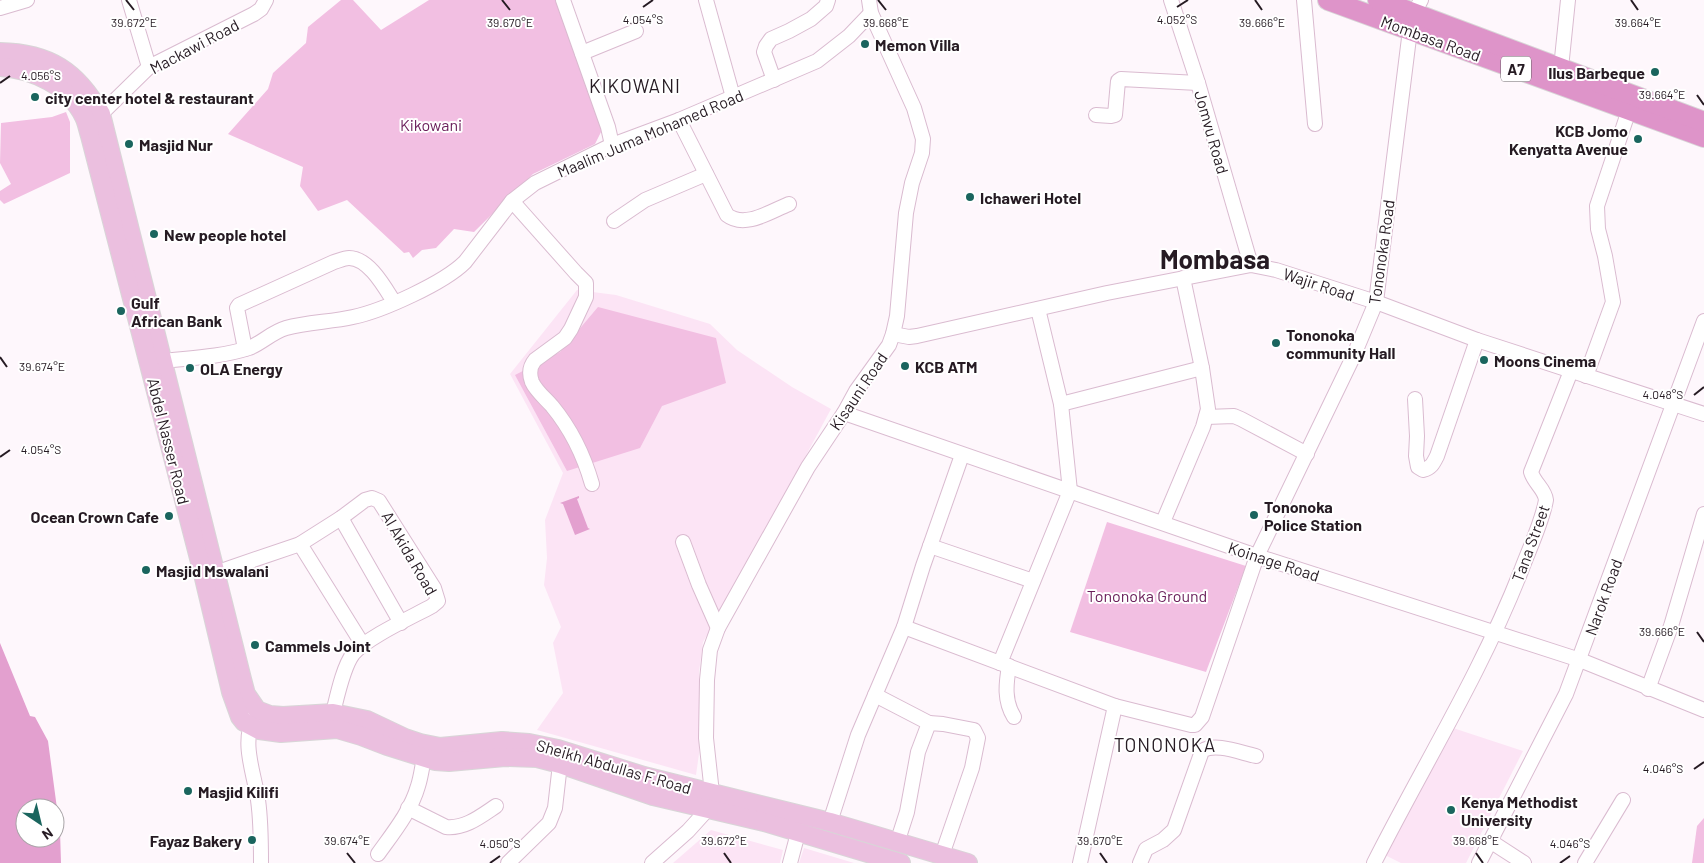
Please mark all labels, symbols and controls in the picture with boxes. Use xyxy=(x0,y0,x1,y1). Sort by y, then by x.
street label: Mombasa Road xyxy=(1379,11,1483,65)
text: 4.054°S xyxy=(623,12,663,26)
text: 4.052°S xyxy=(1157,12,1197,26)
text: 39.672°E xyxy=(111,15,157,29)
street label: Mackawi Road xyxy=(146,15,242,77)
text: 39.670°E xyxy=(487,15,533,29)
text: 39.668°E xyxy=(863,15,909,29)
text: 39.666°E xyxy=(1239,15,1285,29)
text: 39.664°E xyxy=(1615,15,1661,29)
place label: Memon Villa xyxy=(875,35,960,54)
marker: Memon Villa xyxy=(859,38,871,50)
road number: A7 xyxy=(1501,56,1531,82)
place label: Ilus Barbeque xyxy=(1548,63,1645,82)
marker: Ilus Barbeque xyxy=(1649,66,1661,78)
text: 4.056°S xyxy=(21,68,61,82)
district label: KIKOWANI xyxy=(589,74,681,97)
street label: Maalim Juma Mohamed Road xyxy=(554,85,746,181)
text: 39.664°E xyxy=(1639,87,1685,101)
place label: city center hotel & restaurant xyxy=(45,88,254,107)
street label: Jomvu Road xyxy=(1191,88,1233,176)
marker: city center hotel & restaurant xyxy=(29,91,41,103)
park label: Kikowani xyxy=(400,115,462,134)
place label: KCB Jomo Kenyatta Avenue xyxy=(1509,121,1628,158)
marker: KCB Jomo Kenyatta Avenue xyxy=(1632,133,1644,145)
place label: Masjid Nur xyxy=(139,135,213,154)
marker: Masjid Nur xyxy=(123,138,135,150)
place label: Ichaweri Hotel xyxy=(980,188,1081,207)
marker: Ichaweri Hotel xyxy=(964,191,976,203)
street label: Tononoka Road xyxy=(1364,198,1398,306)
place label: New people hotel xyxy=(164,225,286,244)
marker: New people hotel xyxy=(148,228,160,240)
district label: Mombasa xyxy=(1160,243,1270,274)
street label: Wajir Road xyxy=(1281,264,1357,304)
place label: Gulf African Bank xyxy=(131,293,223,330)
marker: Gulf African Bank xyxy=(115,305,127,317)
place label: Tononoka community Hall xyxy=(1286,325,1395,362)
marker: Tononoka community Hall xyxy=(1270,337,1282,349)
street label: Kisauni Road xyxy=(825,349,891,433)
place label: Moons Cinema xyxy=(1494,351,1596,370)
marker: Moons Cinema xyxy=(1478,354,1490,366)
place label: KCB ATM xyxy=(915,357,978,376)
text: 39.674°E xyxy=(19,359,65,373)
place label: OLA Energy xyxy=(200,359,283,378)
marker: KCB ATM xyxy=(899,360,911,372)
marker: OLA Energy xyxy=(184,362,196,374)
street label: Abdel Nasser Road xyxy=(144,376,194,506)
text: 4.048°S xyxy=(1643,387,1683,401)
text: 4.054°S xyxy=(21,442,61,456)
place label: Tononoka Police Station xyxy=(1264,497,1362,534)
street label: Tana Street xyxy=(1507,502,1553,584)
place label: Ocean Crown Cafe xyxy=(31,507,159,526)
street label: Al Akida Road xyxy=(378,508,442,598)
marker: Tononoka Police Station xyxy=(1248,509,1260,521)
marker: Ocean Crown Cafe xyxy=(163,510,175,522)
street label: Koinage Road xyxy=(1226,537,1322,585)
street label: Narok Road xyxy=(1580,556,1626,638)
place label: Masjid Mswalani xyxy=(156,561,269,580)
marker: Masjid Mswalani xyxy=(140,564,152,576)
park label: Tononoka Ground xyxy=(1087,586,1207,605)
text: 39.666°E xyxy=(1639,624,1685,638)
place label: Cammels Joint xyxy=(265,636,371,655)
marker: Cammels Joint xyxy=(249,639,261,651)
district label: TONONOKA xyxy=(1114,733,1216,756)
street label: Sheikh Abdullas F.Road xyxy=(534,735,694,797)
text: 4.046°S xyxy=(1643,761,1683,775)
place label: Masjid Kilifi xyxy=(198,782,279,801)
marker: Masjid Kilifi xyxy=(182,785,194,797)
place label: Kenya Methodist University xyxy=(1461,792,1578,829)
north arrow xyxy=(15,798,65,848)
marker: Kenya Methodist University xyxy=(1445,804,1457,816)
text: N xyxy=(39,824,56,844)
place label: Fayaz Bakery xyxy=(150,831,242,850)
text: 39.674°E xyxy=(324,833,370,847)
text: 39.672°E xyxy=(701,833,747,847)
text: 39.670°E xyxy=(1077,833,1123,847)
text: 39.668°E xyxy=(1453,833,1499,847)
marker: Fayaz Bakery xyxy=(246,834,258,846)
text: 4.050°S xyxy=(480,836,520,850)
text: 4.046°S xyxy=(1550,836,1590,850)

